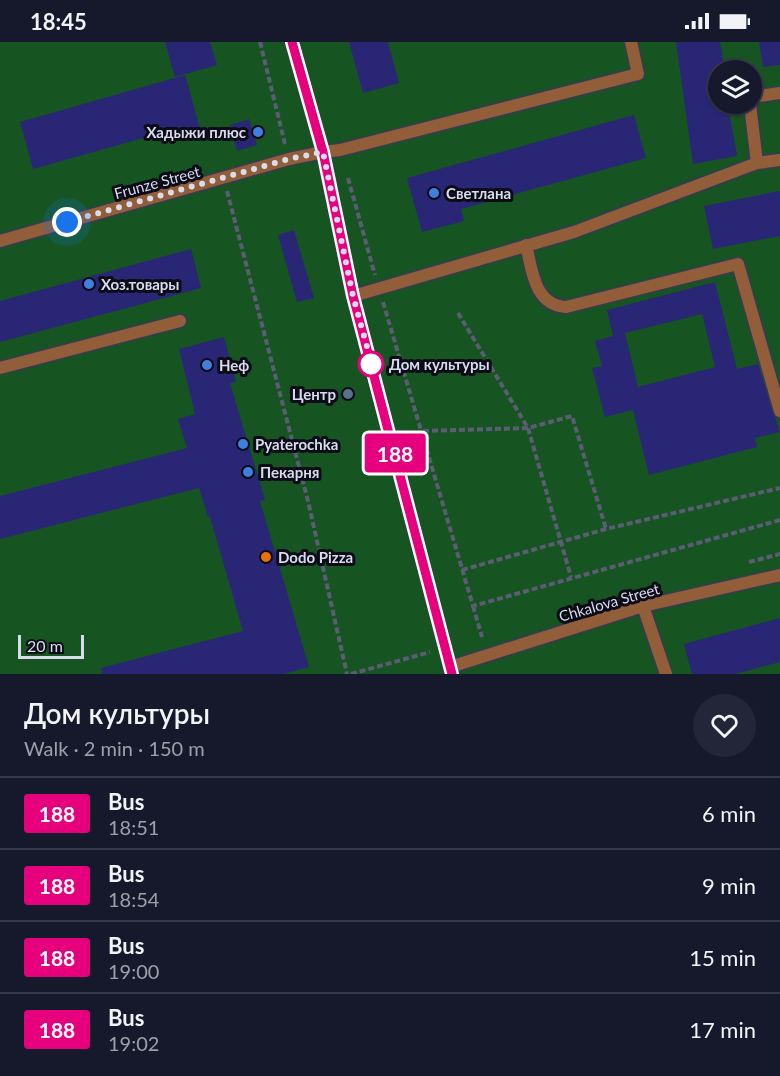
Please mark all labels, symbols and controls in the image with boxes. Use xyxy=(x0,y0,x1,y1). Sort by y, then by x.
text: 18:45 xyxy=(30,8,87,35)
map controls xyxy=(708,60,762,114)
button: layers xyxy=(708,60,762,114)
place label: Хадыжи плюс xyxy=(146,123,246,141)
marker: Хадыжи плюс xyxy=(251,125,265,139)
street label: Frunze Street xyxy=(112,162,202,202)
place label: Светлана xyxy=(446,184,511,202)
marker: Светлана xyxy=(427,186,441,200)
your location xyxy=(52,207,82,237)
place label: Хоз.товары xyxy=(101,275,179,293)
marker: Хоз.товары xyxy=(82,277,96,291)
marker: Дом культуры xyxy=(358,351,384,377)
place label: Дом культуры xyxy=(389,355,490,373)
place label: Неф xyxy=(219,356,249,374)
marker: Неф xyxy=(200,358,214,372)
place label: Центр xyxy=(292,385,336,403)
marker: Центр xyxy=(341,387,355,401)
line badge: 188 xyxy=(360,434,430,472)
place label: Pyaterochka xyxy=(255,435,338,453)
marker: Pyaterochka xyxy=(236,437,250,451)
text: 188 xyxy=(377,441,413,466)
place label: Пекарня xyxy=(260,463,319,481)
marker: Пекарня xyxy=(241,465,255,479)
place label: Dodo Pizza xyxy=(278,548,353,566)
marker: Dodo Pizza xyxy=(259,550,273,564)
street label: Chkalova Street xyxy=(557,579,662,625)
scale bar xyxy=(18,632,84,660)
text: 20 m xyxy=(27,636,63,655)
button: heart xyxy=(693,694,756,757)
text: Дом культуры xyxy=(24,696,210,730)
text: Walk · 2 min · 150 m xyxy=(24,736,205,760)
text: Bus xyxy=(108,788,144,815)
text: 6 min xyxy=(702,800,756,827)
text: 188 xyxy=(39,801,75,826)
text: 18:51 xyxy=(108,815,159,839)
text: Bus xyxy=(108,860,144,887)
text: 9 min xyxy=(702,872,756,899)
text: 188 xyxy=(39,873,75,898)
text: 18:54 xyxy=(108,887,159,911)
text: Bus xyxy=(108,932,144,959)
text: 15 min xyxy=(689,944,756,971)
text: 188 xyxy=(39,945,75,970)
text: 19:00 xyxy=(108,959,159,983)
text: Bus xyxy=(108,1004,144,1031)
text: 17 min xyxy=(689,1016,756,1043)
text: 188 xyxy=(39,1017,75,1042)
text: 19:02 xyxy=(108,1031,159,1055)

